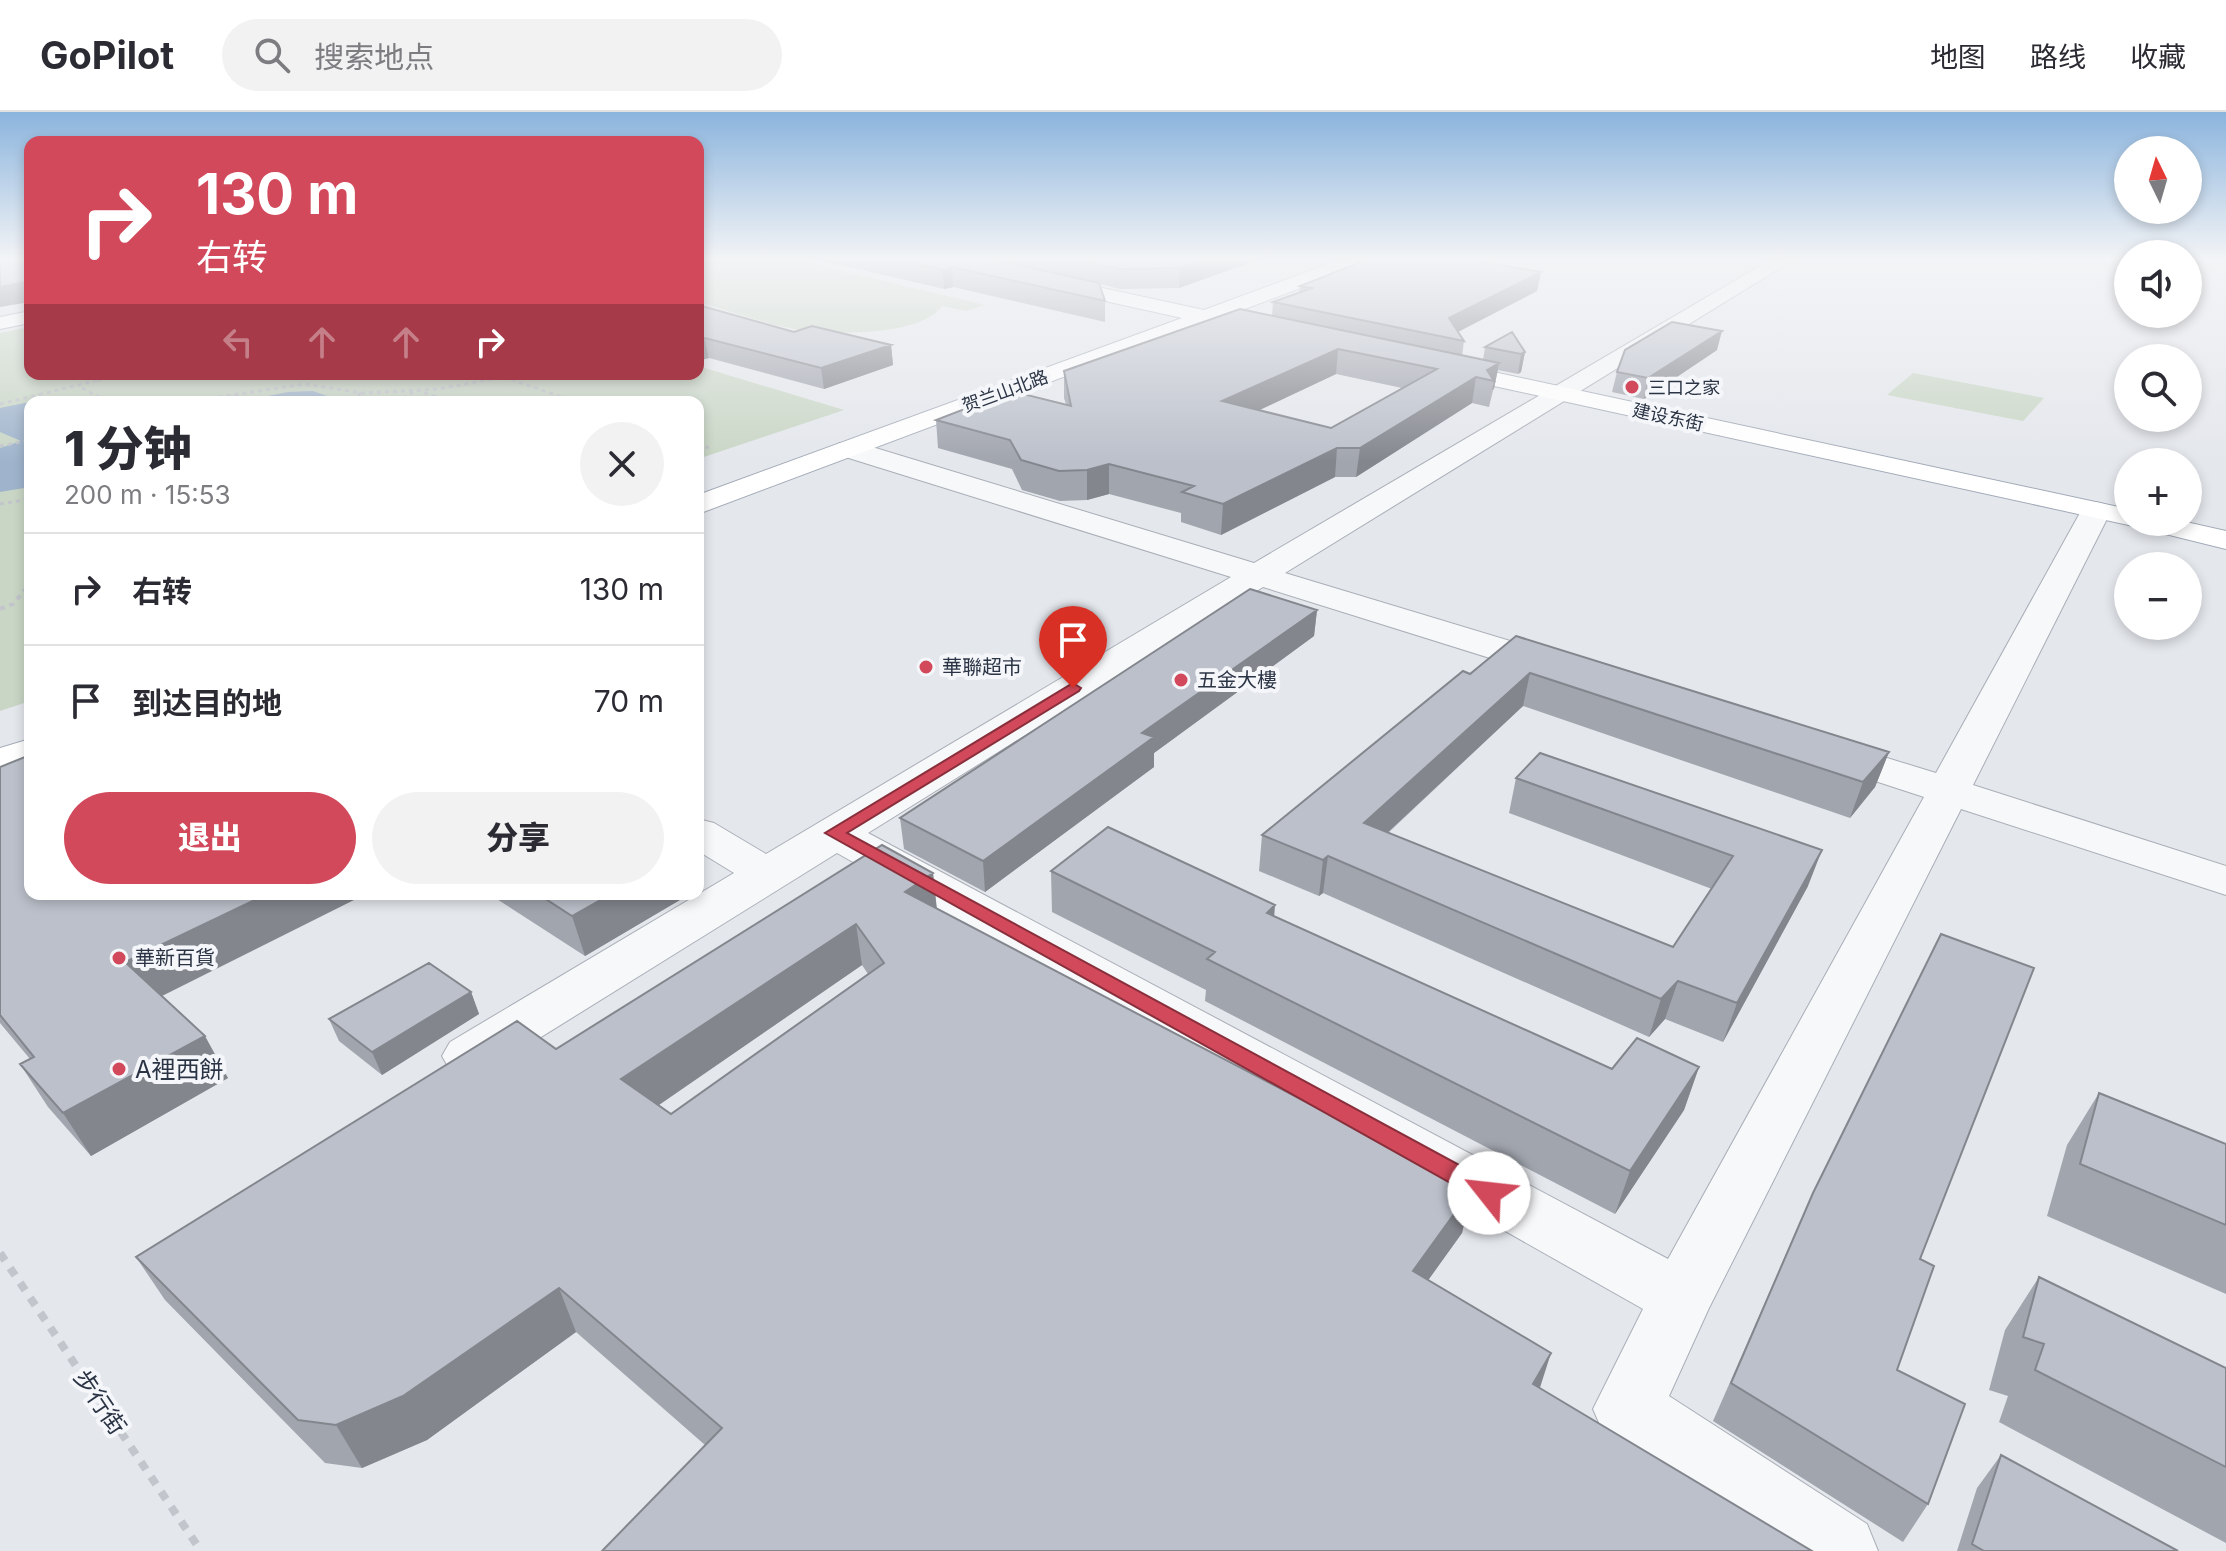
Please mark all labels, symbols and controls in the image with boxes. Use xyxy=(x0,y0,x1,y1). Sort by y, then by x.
search box xyxy=(222,19,782,91)
text: GoPilot xyxy=(40,32,174,78)
icon: search xyxy=(250,33,294,77)
text: 搜索地点 xyxy=(314,39,434,75)
text: 地图 xyxy=(1930,40,1986,74)
text: 路线 xyxy=(2030,40,2086,74)
text: 收藏 xyxy=(2130,40,2186,74)
north arrow xyxy=(2114,136,2202,224)
map controls xyxy=(2114,136,2202,640)
text: 130 m xyxy=(196,160,358,228)
icon: right xyxy=(64,168,168,272)
text: 右转 xyxy=(196,235,268,279)
button: sound xyxy=(2114,240,2202,328)
icon: left xyxy=(216,320,260,364)
icon: ahead xyxy=(300,320,344,364)
icon: ahead xyxy=(384,320,428,364)
icon: right xyxy=(468,320,512,364)
button: search xyxy=(2114,344,2202,432)
street label: 贺兰山北路 xyxy=(959,366,1051,416)
place label: 三口之家 xyxy=(1648,377,1720,398)
marker: 三口之家 xyxy=(1623,378,1641,396)
street label: 建设东街 xyxy=(1631,399,1705,435)
text: 1 分钟 xyxy=(64,419,192,478)
button: close xyxy=(580,422,664,506)
button: + xyxy=(2114,448,2202,536)
text: 200 m · 15:53 xyxy=(64,479,231,510)
button: − xyxy=(2114,552,2202,640)
icon: right xyxy=(64,567,108,611)
text: 130 m xyxy=(580,571,664,607)
text: 右转 xyxy=(132,573,192,609)
pin xyxy=(1039,606,1107,688)
icon: arrive xyxy=(1051,618,1095,662)
place label: 華聯超市 xyxy=(942,655,1022,679)
marker: 華聯超市 xyxy=(917,658,935,676)
place label: 五金大樓 xyxy=(1197,668,1277,692)
marker: 五金大樓 xyxy=(1172,671,1190,689)
icon: arrive xyxy=(64,679,108,723)
text: 70 m xyxy=(594,683,664,719)
text: 到达目的地 xyxy=(132,685,282,721)
button: 退出 xyxy=(64,792,356,884)
button: 分享 xyxy=(372,792,664,884)
place label: 華新百貨 xyxy=(135,946,215,970)
marker: 華新百貨 xyxy=(110,949,128,967)
place label: A裡西餅 xyxy=(135,1055,224,1084)
marker: A裡西餅 xyxy=(110,1060,128,1078)
position arrow xyxy=(1447,1151,1531,1235)
street label: 步行街 xyxy=(68,1364,132,1440)

